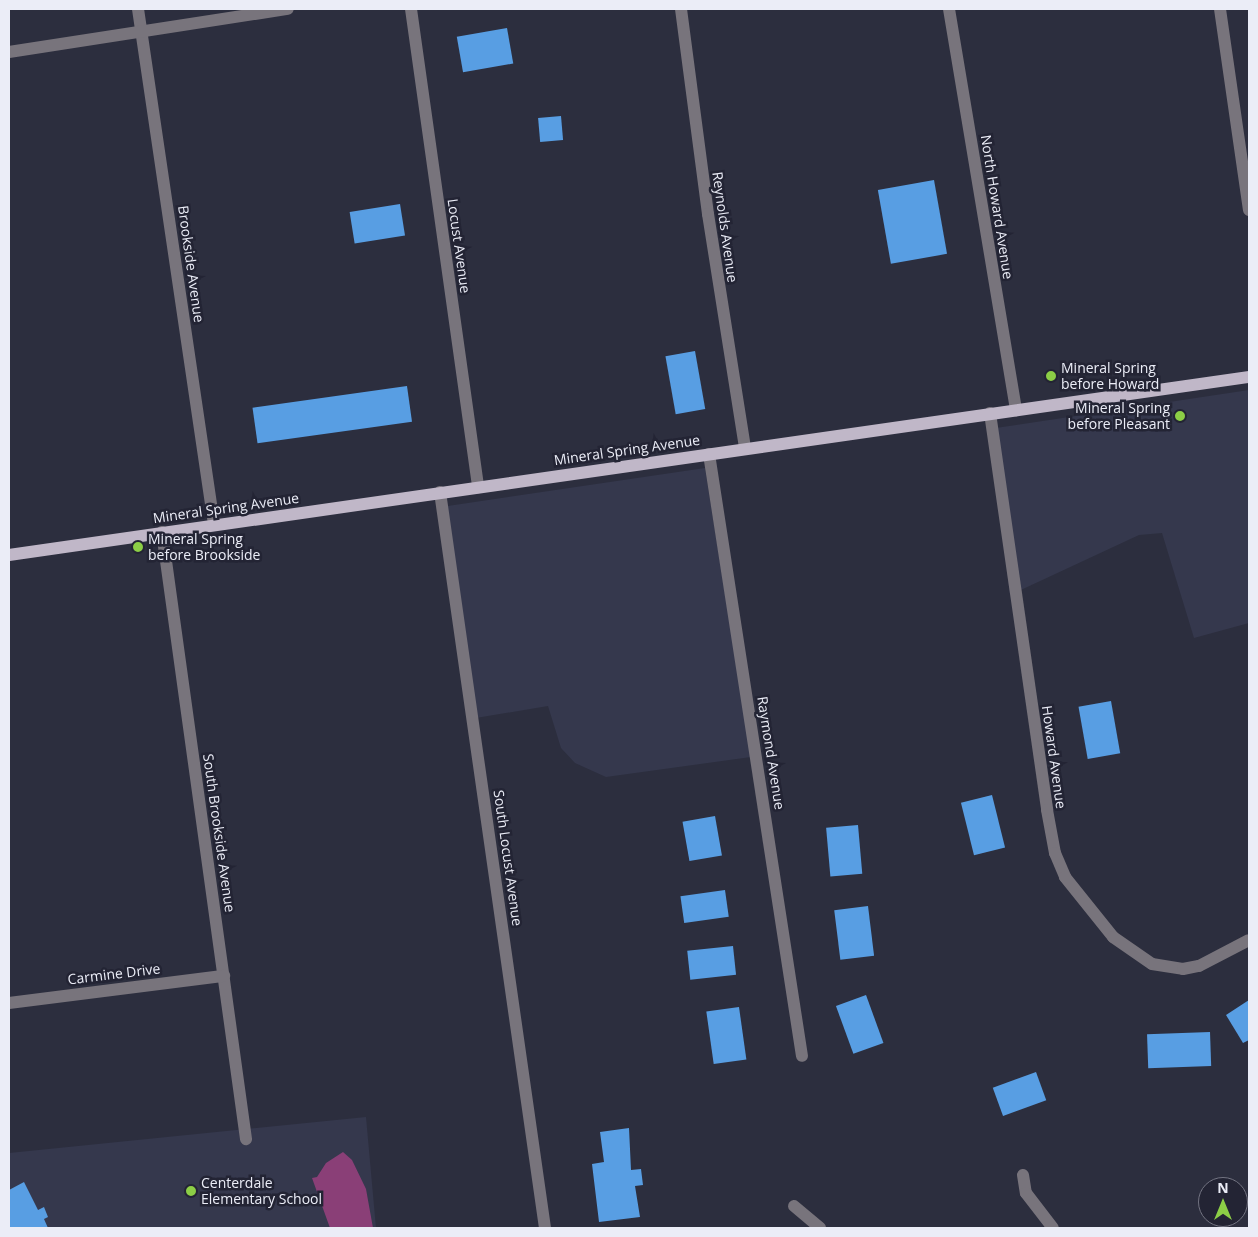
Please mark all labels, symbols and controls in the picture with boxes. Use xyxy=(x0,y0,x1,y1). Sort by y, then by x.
street label: North Howard Avenue xyxy=(977,134,1017,280)
street label: Reynolds Avenue xyxy=(709,171,741,283)
street label: Locust Avenue xyxy=(444,198,474,294)
street label: Brookside Avenue xyxy=(174,204,208,324)
place label: Mineral Spring before Howard xyxy=(1061,360,1159,392)
marker: Mineral Spring before Howard xyxy=(1045,370,1057,382)
place label: Mineral Spring before Pleasant xyxy=(1068,400,1170,432)
marker: Mineral Spring before Pleasant xyxy=(1174,410,1186,422)
street label: Mineral Spring Avenue xyxy=(553,431,701,469)
street label: Mineral Spring Avenue xyxy=(152,489,300,527)
place label: Mineral Spring before Brookside xyxy=(148,531,260,564)
marker: Mineral Spring before Brookside xyxy=(132,541,144,553)
street label: Raymond Avenue xyxy=(754,695,788,811)
street label: Howard Avenue xyxy=(1038,704,1070,810)
street label: South Brookside Avenue xyxy=(200,753,238,913)
street label: South Locust Avenue xyxy=(490,789,526,927)
street label: Carmine Drive xyxy=(67,960,161,988)
place label: Centerdale Elementary School xyxy=(201,1175,322,1208)
north arrow xyxy=(1198,1177,1248,1227)
text: N xyxy=(1217,1178,1229,1197)
marker: Centerdale Elementary School xyxy=(185,1185,197,1197)

